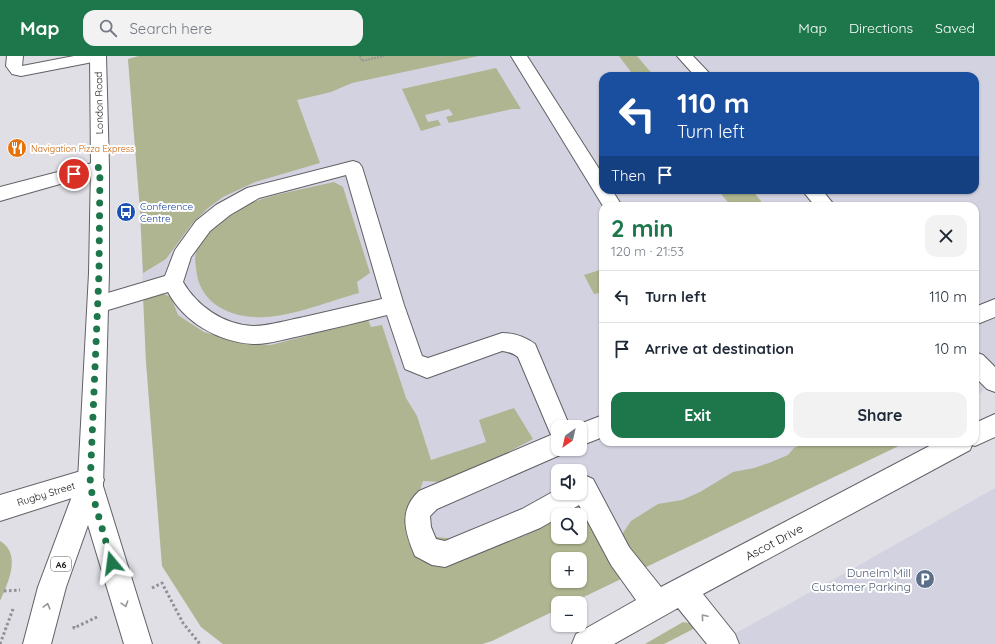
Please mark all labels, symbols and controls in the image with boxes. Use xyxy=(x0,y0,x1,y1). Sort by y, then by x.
search box xyxy=(83,10,363,46)
text: Map xyxy=(20,16,59,40)
icon: search xyxy=(97,17,119,39)
text: Search here xyxy=(129,19,212,38)
text: Map xyxy=(798,19,827,37)
text: Directions xyxy=(849,19,913,37)
text: Saved xyxy=(935,19,975,37)
street label: London Road xyxy=(92,72,106,134)
text: 110 m xyxy=(677,85,750,120)
icon: left xyxy=(611,88,663,140)
text: Turn left xyxy=(677,120,745,143)
restaurant icon: Navigation Pizza Express xyxy=(6,137,28,159)
place label: Navigation Pizza Express xyxy=(31,143,134,154)
pin xyxy=(57,157,91,191)
icon: arrive xyxy=(63,163,85,185)
icon: arrive xyxy=(654,164,676,186)
text: Then xyxy=(611,166,646,185)
place label: Conference Centre xyxy=(140,200,193,225)
bus stop icon: Conference Centre xyxy=(115,201,137,223)
text: 2 min xyxy=(611,213,673,243)
button: close xyxy=(925,215,967,257)
text: 120 m · 21:53 xyxy=(611,243,684,259)
icon: left xyxy=(611,286,633,308)
text: Turn left xyxy=(645,287,707,306)
text: 110 m xyxy=(929,287,967,306)
icon: arrive xyxy=(611,338,633,360)
text: Arrive at destination xyxy=(645,339,794,358)
text: 10 m xyxy=(935,339,967,358)
button: Exit xyxy=(611,392,785,438)
button: Share xyxy=(793,392,967,438)
north arrow xyxy=(551,420,587,456)
map controls xyxy=(551,420,587,632)
button: sound xyxy=(551,464,587,500)
street label: Rugby Street xyxy=(15,479,77,509)
button: search xyxy=(551,508,587,544)
street label: Ascot Drive xyxy=(743,520,806,563)
position arrow xyxy=(91,542,133,584)
button: + xyxy=(551,552,587,588)
road number: A6 xyxy=(51,557,71,571)
place label: Dunelm Mill Customer Parking xyxy=(811,565,911,594)
parking icon: Dunelm Mill Customer Parking xyxy=(914,568,936,590)
button: − xyxy=(551,596,587,632)
one-way arrow xyxy=(120,601,129,608)
one-way arrow xyxy=(42,603,51,610)
one-way arrow xyxy=(701,614,708,622)

